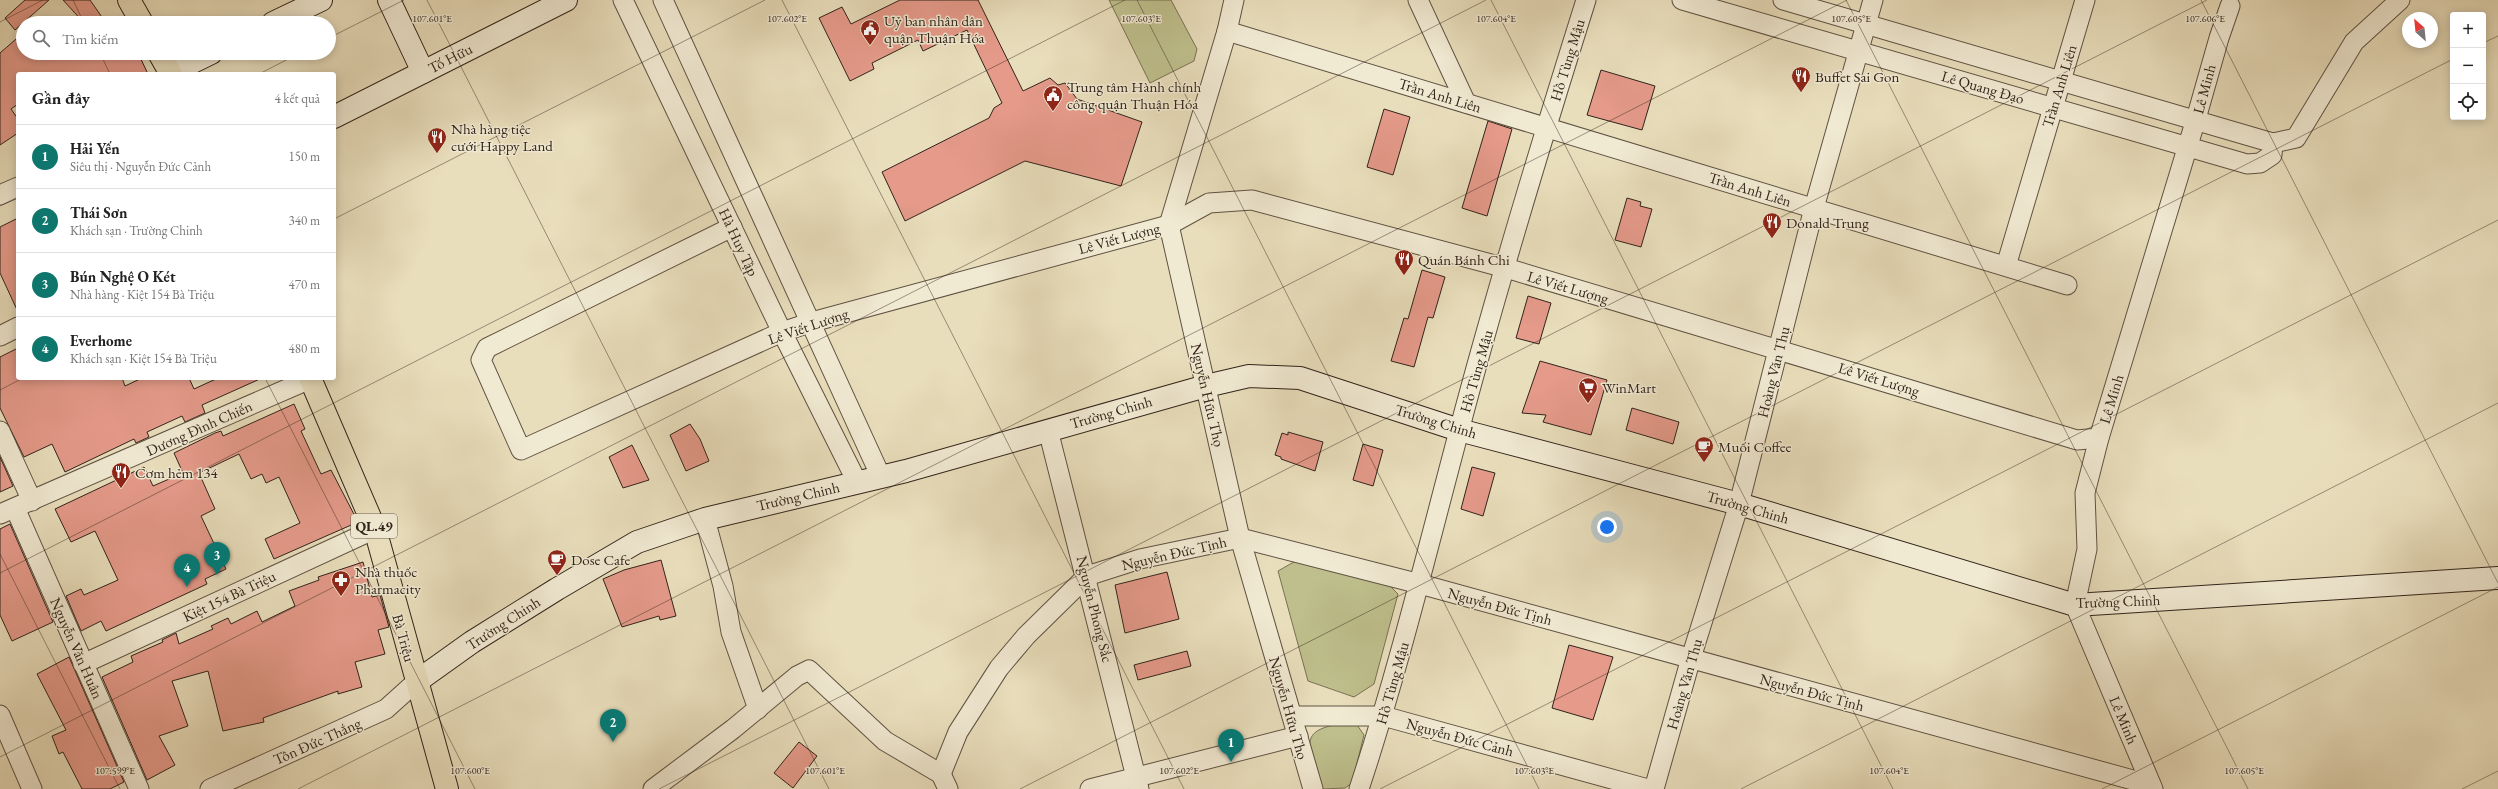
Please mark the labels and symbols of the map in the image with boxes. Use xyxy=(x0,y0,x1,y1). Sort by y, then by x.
place label: Uỷ ban nhân dân quận Thuận Hóa xyxy=(884,11,985,47)
text: 107.601°E xyxy=(412,12,452,25)
text: 107.602°E xyxy=(767,12,807,25)
text: 107.603°E xyxy=(1121,12,1161,25)
text: 107.604°E xyxy=(1476,12,1516,25)
text: 107.605°E xyxy=(1831,12,1871,25)
text: 107.606°E xyxy=(2185,12,2225,25)
north arrow xyxy=(2402,12,2438,48)
street label: Hồ Tùng Mậu xyxy=(1545,16,1589,103)
public building icon: Uỷ ban nhân dân quận Thuận Hóa xyxy=(859,18,881,46)
street label: Tố Hữu xyxy=(425,39,475,77)
street label: Trần Anh Liên xyxy=(2037,42,2081,130)
street label: Lê Minh xyxy=(2188,62,2220,116)
restaurant icon: Buffet Sai Gon xyxy=(1790,65,1812,93)
street label: Lê Quang Đạo xyxy=(1939,66,2027,108)
place label: Buffet Sai Gon xyxy=(1815,67,1900,86)
street label: Trần Anh Liên xyxy=(1396,73,1484,117)
place label: Trung tâm Hành chính công quận Thuận Hóa xyxy=(1067,77,1201,113)
public building icon: Trung tâm Hành chính công quận Thuận Hóa xyxy=(1042,84,1064,112)
place label: Nhà hàng tiệc cưới Happy Land xyxy=(451,119,553,155)
restaurant icon: Nhà hàng tiệc cưới Happy Land xyxy=(426,126,448,154)
street label: Trần Anh Liên xyxy=(1706,167,1794,211)
street label: Hà Huy Tập xyxy=(715,205,763,279)
restaurant icon: Donald Trung xyxy=(1761,211,1783,239)
place label: Donald Trung xyxy=(1786,213,1869,232)
street label: Lê Viết Lượng xyxy=(1076,218,1162,258)
restaurant icon: Quán Bánh Chi xyxy=(1393,248,1415,276)
place label: Quán Bánh Chi xyxy=(1418,250,1510,269)
street label: Lê Viết Lượng xyxy=(1525,266,1611,308)
street label: Lê Viết Lượng xyxy=(765,303,851,349)
street label: Hoàng Văn Thụ xyxy=(1752,324,1794,420)
street label: Hồ Tùng Mậu xyxy=(1455,327,1497,415)
street label: Nguyễn Hữu Thọ xyxy=(1187,341,1229,449)
street label: Lê Viết Lượng xyxy=(1836,358,1922,400)
street label: Lê Minh xyxy=(2095,372,2128,426)
supermarket icon: WinMart xyxy=(1577,376,1599,404)
place label: WinMart xyxy=(1602,378,1656,397)
street label: Trường Chinh xyxy=(1068,391,1155,433)
street label: Dương Đình Chiến xyxy=(143,396,255,460)
street label: Trường Chinh xyxy=(1393,400,1480,443)
cafe icon: Muối Coffee xyxy=(1693,435,1715,463)
place label: Muối Coffee xyxy=(1718,437,1792,456)
restaurant icon: Cơm hẻm 134 xyxy=(110,461,132,489)
place label: Cơm hẻm 134 xyxy=(135,463,219,482)
street label: Trường Chinh xyxy=(755,477,842,515)
street label: Trường Chinh xyxy=(1705,486,1792,528)
road number: QL.49 xyxy=(351,514,397,538)
your location xyxy=(1597,517,1617,537)
street label: Nguyễn Đức Tịnh xyxy=(1119,532,1229,574)
pin: 3 xyxy=(204,542,230,575)
cafe icon: Dose Cafe xyxy=(546,548,568,576)
place label: Dose Cafe xyxy=(571,550,630,569)
pin: 4 xyxy=(174,554,200,587)
street label: Nguyễn Phong Sắc xyxy=(1073,554,1117,664)
place label: Nhà thuốc Pharmacity xyxy=(355,562,421,598)
street label: Kiệt 154 Bà Triệu xyxy=(180,567,278,625)
pharmacy icon: Nhà thuốc Pharmacity xyxy=(330,569,352,597)
street label: Nguyễn Đức Tịnh xyxy=(1446,583,1555,629)
street label: Trường Chinh xyxy=(2075,590,2161,612)
street label: Trường Chinh xyxy=(462,592,544,654)
street label: Nguyễn Văn Huân xyxy=(46,594,108,702)
street label: Bà Triệu xyxy=(389,612,420,664)
street label: Hoàng Văn Thụ xyxy=(1662,636,1706,732)
street label: Hồ Tùng Mậu xyxy=(1371,639,1413,727)
street label: Nguyễn Hữu Thọ xyxy=(1265,654,1313,762)
street label: Nguyễn Đức Tịnh xyxy=(1758,669,1867,715)
street label: Lê Minh xyxy=(2105,693,2143,747)
pin: 2 xyxy=(600,709,626,742)
street label: Tôn Đức Thắng xyxy=(270,713,364,769)
street label: Nguyễn Đức Cảnh xyxy=(1404,714,1516,761)
pin: 1 xyxy=(1218,729,1244,762)
text: 107.599°E xyxy=(95,764,135,777)
text: 107.600°E xyxy=(450,764,490,777)
text: 107.601°E xyxy=(805,764,845,777)
text: 107.602°E xyxy=(1159,764,1199,777)
text: 107.603°E xyxy=(1514,764,1554,777)
text: 107.604°E xyxy=(1869,764,1909,777)
text: 107.605°E xyxy=(2224,764,2264,777)

